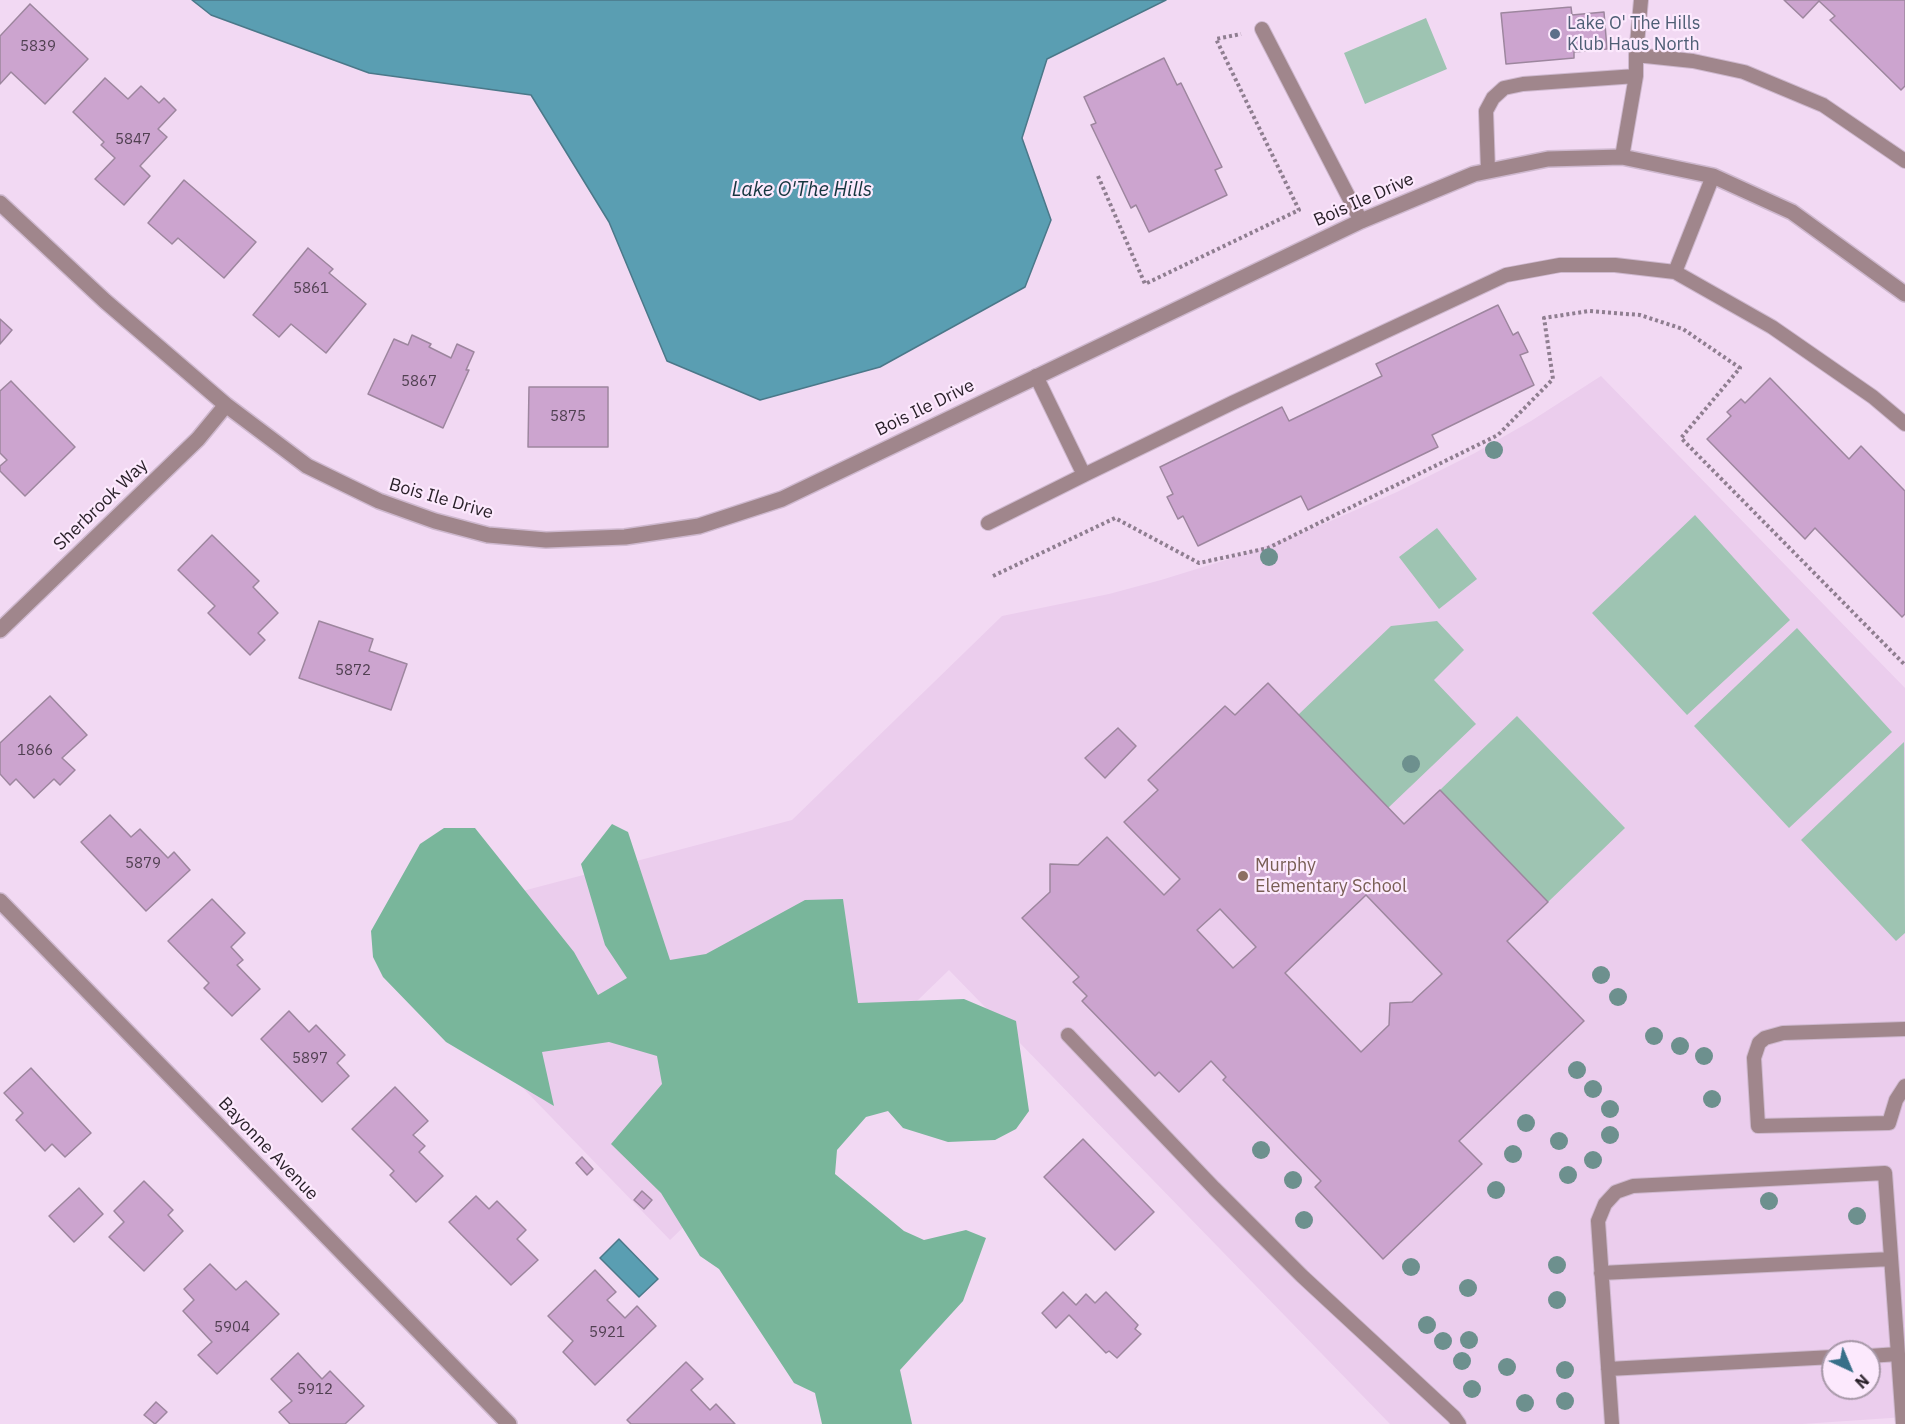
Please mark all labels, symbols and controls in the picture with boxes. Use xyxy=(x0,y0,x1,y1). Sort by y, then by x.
place label: Lake O' The Hills Klub Haus North xyxy=(1567,13,1700,56)
marker: Lake O' The Hills Klub Haus North xyxy=(1548,27,1562,41)
house number: 5839 xyxy=(20,38,56,56)
house number: 5847 xyxy=(115,131,151,149)
street label: Bois Ile Drive xyxy=(1311,168,1417,232)
water label: Lake O'The Hills xyxy=(732,178,872,202)
house number: 5861 xyxy=(293,280,329,298)
house number: 5867 xyxy=(401,373,437,391)
street label: Bois Ile Drive xyxy=(872,375,978,441)
house number: 5875 xyxy=(550,408,586,426)
street label: Sherbrook Way xyxy=(49,455,153,555)
street label: Bois Ile Drive xyxy=(386,474,496,524)
house number: 5872 xyxy=(335,662,371,680)
house number: 1866 xyxy=(17,742,53,760)
house number: 5879 xyxy=(125,855,161,873)
place label: Murphy Elementary School xyxy=(1255,855,1407,898)
marker: Murphy Elementary School xyxy=(1236,869,1250,883)
house number: 5897 xyxy=(292,1050,328,1068)
street label: Bayonne Avenue xyxy=(213,1093,323,1205)
house number: 5904 xyxy=(214,1319,250,1337)
house number: 5921 xyxy=(589,1324,625,1342)
north arrow xyxy=(1821,1340,1881,1400)
text: N xyxy=(1851,1370,1873,1393)
house number: 5912 xyxy=(297,1381,333,1399)

